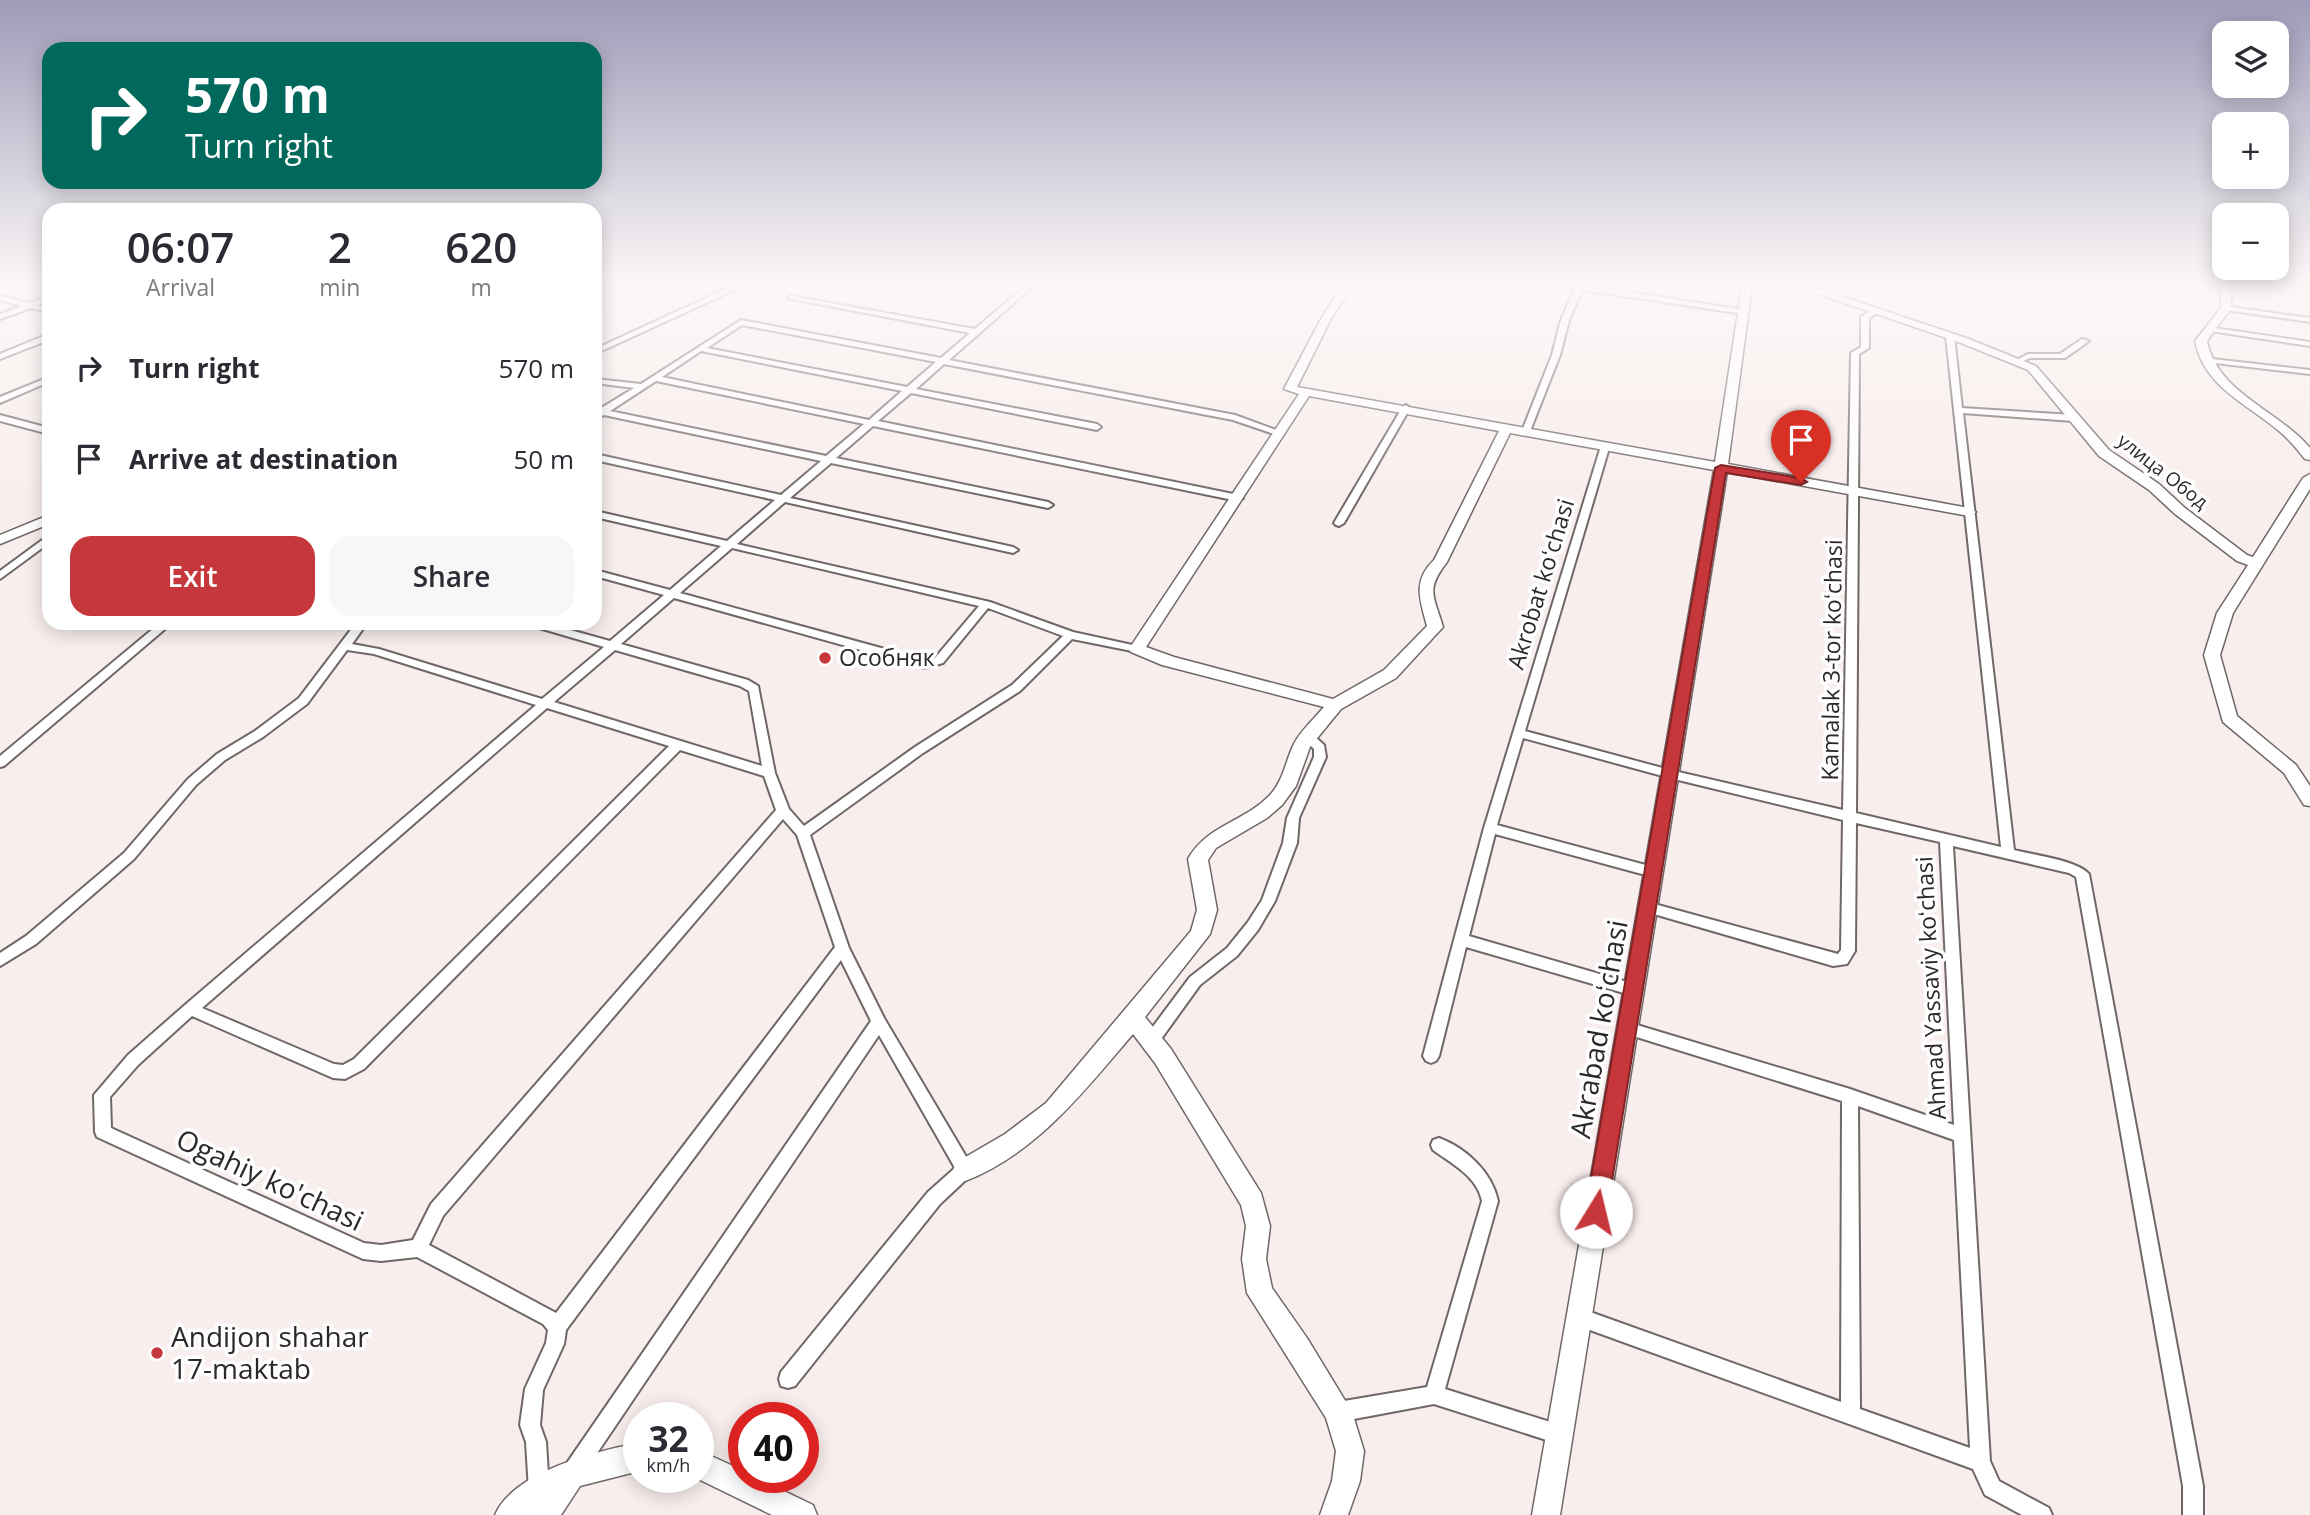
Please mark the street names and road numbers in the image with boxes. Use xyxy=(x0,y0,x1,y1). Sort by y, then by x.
street label: улица Обод xyxy=(2112,427,2214,515)
street label: Akrobat koʻchasi xyxy=(1499,495,1581,673)
street label: Kamalak 3-tor koʻchasi xyxy=(1813,539,1849,781)
street label: Ahmad Yassaviy koʻchasi xyxy=(1907,856,1953,1121)
street label: Akrabad koʻchasi xyxy=(1560,917,1636,1141)
street label: Ogahiy ko'chasi xyxy=(171,1119,370,1239)

